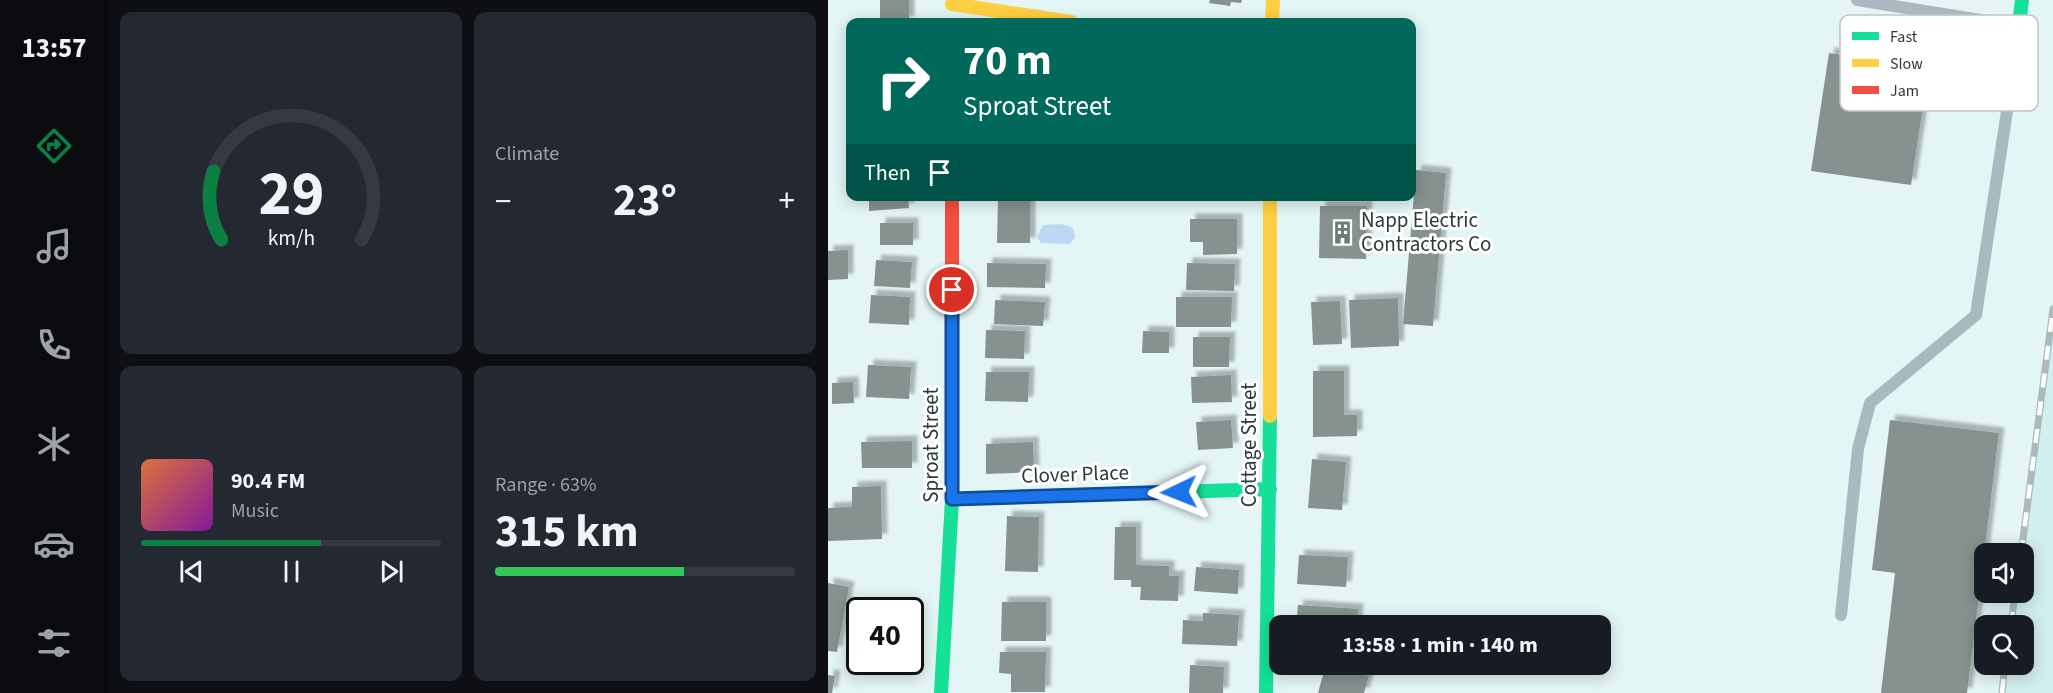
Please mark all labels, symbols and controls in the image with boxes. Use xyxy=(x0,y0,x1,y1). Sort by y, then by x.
legend xyxy=(1840,15,2038,111)
text: Fast xyxy=(1890,26,1918,48)
text: 13:57 xyxy=(21,29,87,68)
text: 70 m xyxy=(963,31,1052,91)
icon: right xyxy=(864,42,942,120)
text: Slow xyxy=(1890,53,1923,75)
text: Jam xyxy=(1890,80,1919,102)
text: Sproat Street xyxy=(963,87,1111,126)
icon: directions xyxy=(33,125,75,167)
text: Climate xyxy=(495,140,559,168)
text: 29 xyxy=(258,150,324,239)
icon: arrive xyxy=(923,156,956,189)
text: Then xyxy=(864,157,911,189)
text: 23° xyxy=(613,169,677,233)
text: − xyxy=(495,178,511,225)
text: + xyxy=(779,178,795,225)
place label: Napp Electric Contractors Co xyxy=(1361,205,1491,259)
building icon: Napp Electric Contractors Co xyxy=(1330,219,1356,245)
text: km/h xyxy=(267,223,315,254)
icon: music xyxy=(33,225,75,267)
pin xyxy=(926,264,977,315)
icon: arrive xyxy=(935,273,968,306)
icon: phone xyxy=(33,324,75,366)
street label: Cottage Street xyxy=(1234,383,1264,507)
street label: Sproat Street xyxy=(916,387,946,503)
icon: climate xyxy=(33,423,75,465)
street label: Clover Place xyxy=(1021,457,1129,491)
position arrow xyxy=(1147,460,1211,524)
text: 90.4 FM xyxy=(231,465,305,497)
text: Range · 63% xyxy=(495,471,596,499)
text: Music xyxy=(231,497,279,525)
text: 315 km xyxy=(495,500,639,564)
icon: car xyxy=(33,523,75,565)
map controls xyxy=(1974,543,2034,675)
button: sound xyxy=(1974,543,2034,603)
icon: previous xyxy=(175,555,208,588)
icon: pause xyxy=(275,555,308,588)
icon: next xyxy=(375,555,408,588)
speed limit sign: 40 xyxy=(846,597,924,675)
button: search xyxy=(1974,615,2034,675)
icon: filters xyxy=(33,622,75,664)
text: 13:58 · 1 min · 140 m xyxy=(1342,629,1538,661)

